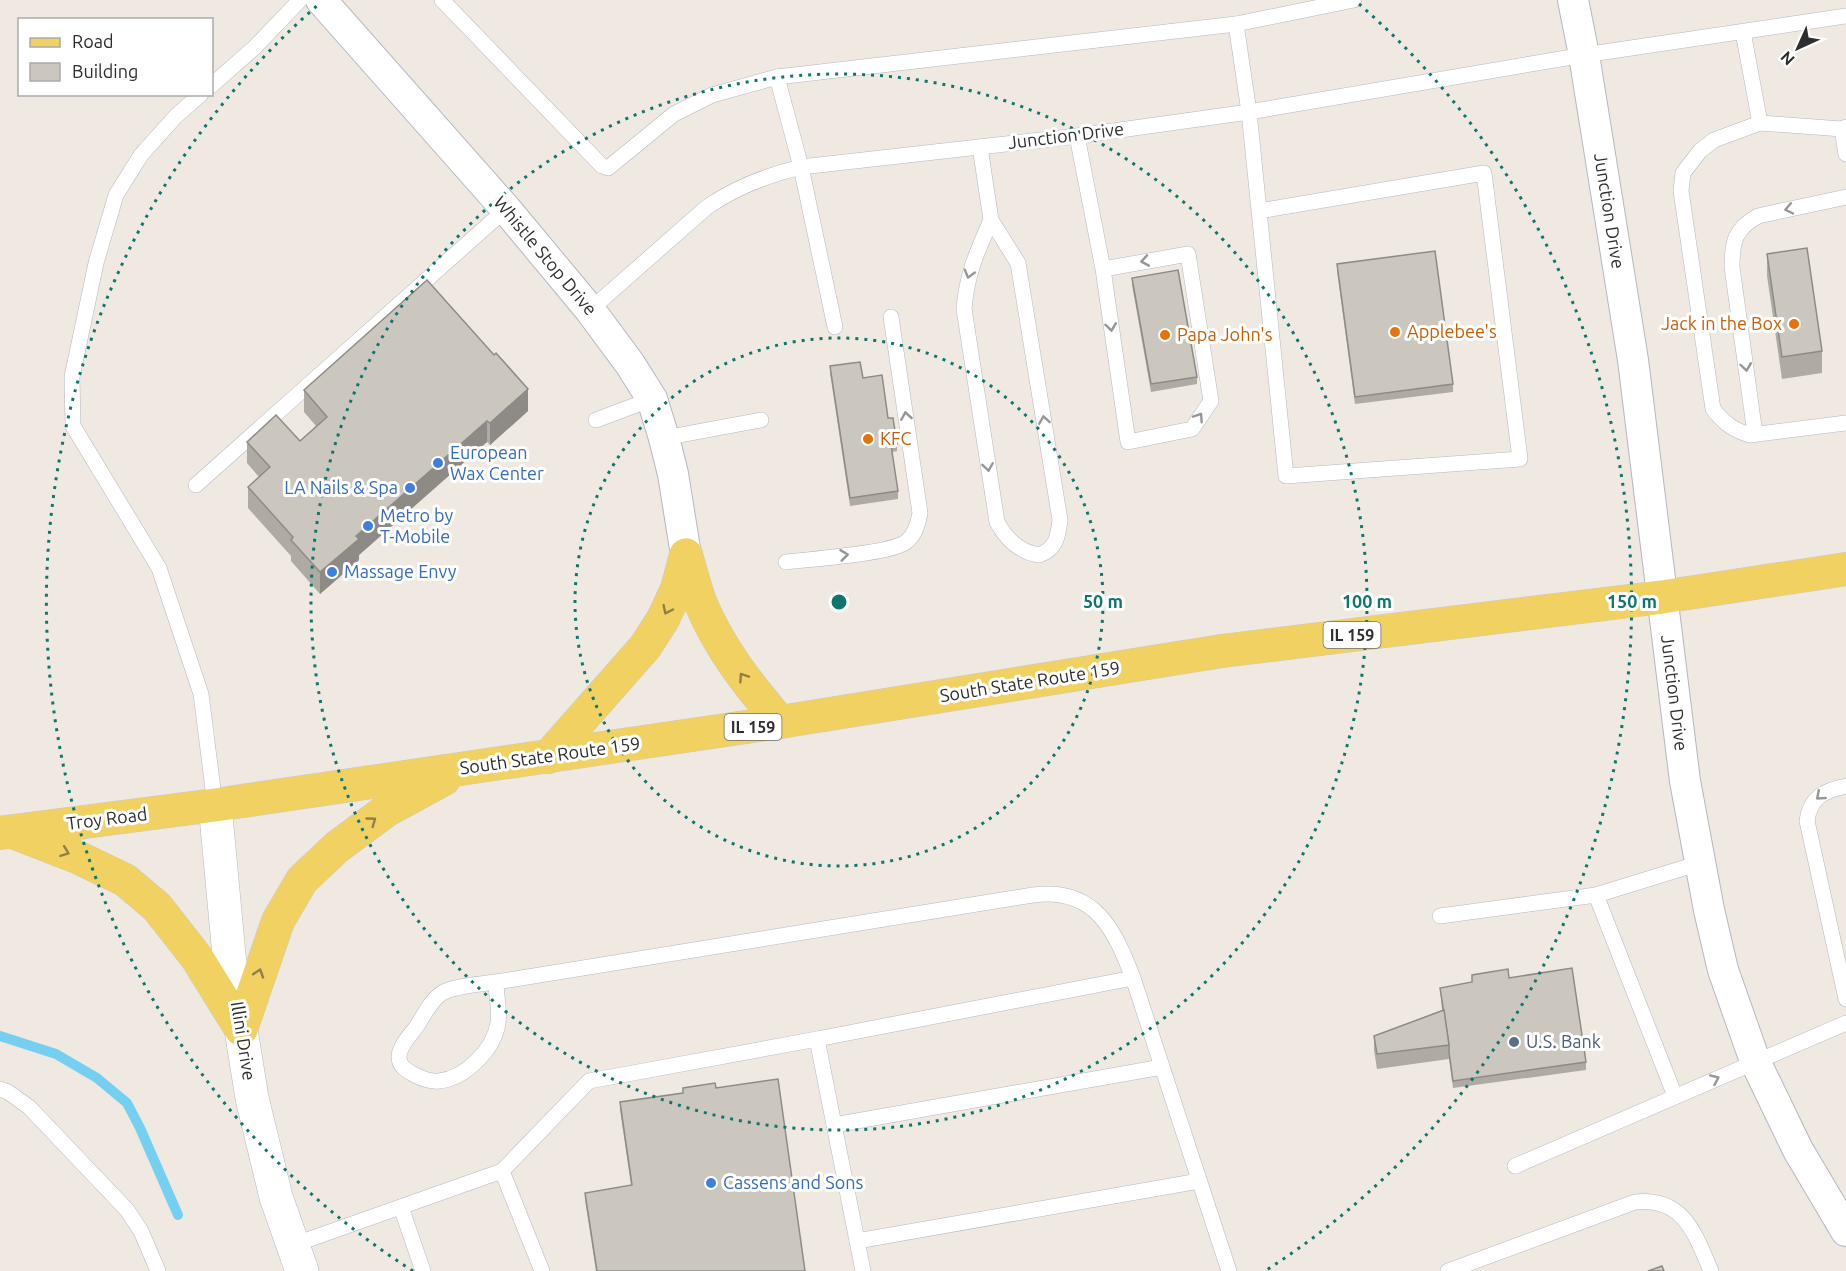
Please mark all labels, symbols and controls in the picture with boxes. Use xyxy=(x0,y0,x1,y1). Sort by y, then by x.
legend xyxy=(18,18,213,96)
north arrow xyxy=(1768,18,1828,78)
text: Road xyxy=(72,31,114,51)
text: N xyxy=(1777,48,1798,69)
text: Building xyxy=(72,61,138,81)
street label: Junction Drive xyxy=(1007,118,1125,152)
street label: Junction Drive xyxy=(1591,152,1629,270)
street label: Whistle Stop Drive xyxy=(490,192,601,319)
one-way arrow xyxy=(1784,202,1794,215)
one-way arrow xyxy=(1141,255,1150,267)
one-way arrow xyxy=(964,268,976,279)
place label: Jack in the Box xyxy=(1661,313,1782,333)
marker: Jack in the Box xyxy=(1787,317,1801,331)
place label: Applebee's xyxy=(1407,321,1497,341)
one-way arrow xyxy=(1105,322,1117,331)
place label: Papa John's xyxy=(1177,324,1273,344)
marker: Applebee's xyxy=(1388,325,1402,339)
marker: Papa John's xyxy=(1158,328,1172,342)
one-way arrow xyxy=(1739,363,1752,372)
one-way arrow xyxy=(900,412,912,421)
one-way arrow xyxy=(1192,413,1203,424)
one-way arrow xyxy=(1038,415,1051,425)
place label: KFC xyxy=(880,428,911,448)
marker: KFC xyxy=(861,432,875,446)
place label: European Wax Center xyxy=(450,442,544,483)
marker: European Wax Center xyxy=(431,456,445,470)
one-way arrow xyxy=(982,462,994,471)
place label: LA Nails & Spa xyxy=(284,477,398,497)
marker: LA Nails & Spa xyxy=(403,481,417,495)
place label: Metro by T-Mobile xyxy=(380,505,454,546)
marker: Metro by T-Mobile xyxy=(361,519,375,533)
one-way arrow xyxy=(840,549,849,561)
place label: Massage Envy xyxy=(344,561,457,581)
marker: Massage Envy xyxy=(325,565,339,579)
text: 50 m xyxy=(1083,591,1123,611)
text: 100 m xyxy=(1342,591,1392,611)
text: 150 m xyxy=(1607,591,1657,611)
centre of rings xyxy=(829,592,849,612)
one-way arrow xyxy=(663,604,675,615)
road number: IL 159 xyxy=(1324,622,1380,648)
street label: Junction Drive xyxy=(1658,634,1692,752)
street label: South State Route 159 xyxy=(938,657,1121,705)
one-way arrow xyxy=(739,673,750,684)
road number: IL 159 xyxy=(724,714,782,740)
street label: South State Route 159 xyxy=(458,732,641,778)
one-way arrow xyxy=(1816,789,1827,800)
street label: Troy Road xyxy=(65,803,148,833)
one-way arrow xyxy=(366,818,377,829)
one-way arrow xyxy=(59,845,70,858)
one-way arrow xyxy=(251,969,264,979)
street label: Illini Drive xyxy=(228,1000,260,1082)
place label: U.S. Bank xyxy=(1526,1031,1601,1051)
marker: U.S. Bank xyxy=(1507,1035,1521,1049)
one-way arrow xyxy=(1709,1074,1720,1086)
place label: Cassens and Sons xyxy=(723,1172,863,1192)
marker: Cassens and Sons xyxy=(704,1176,718,1190)

